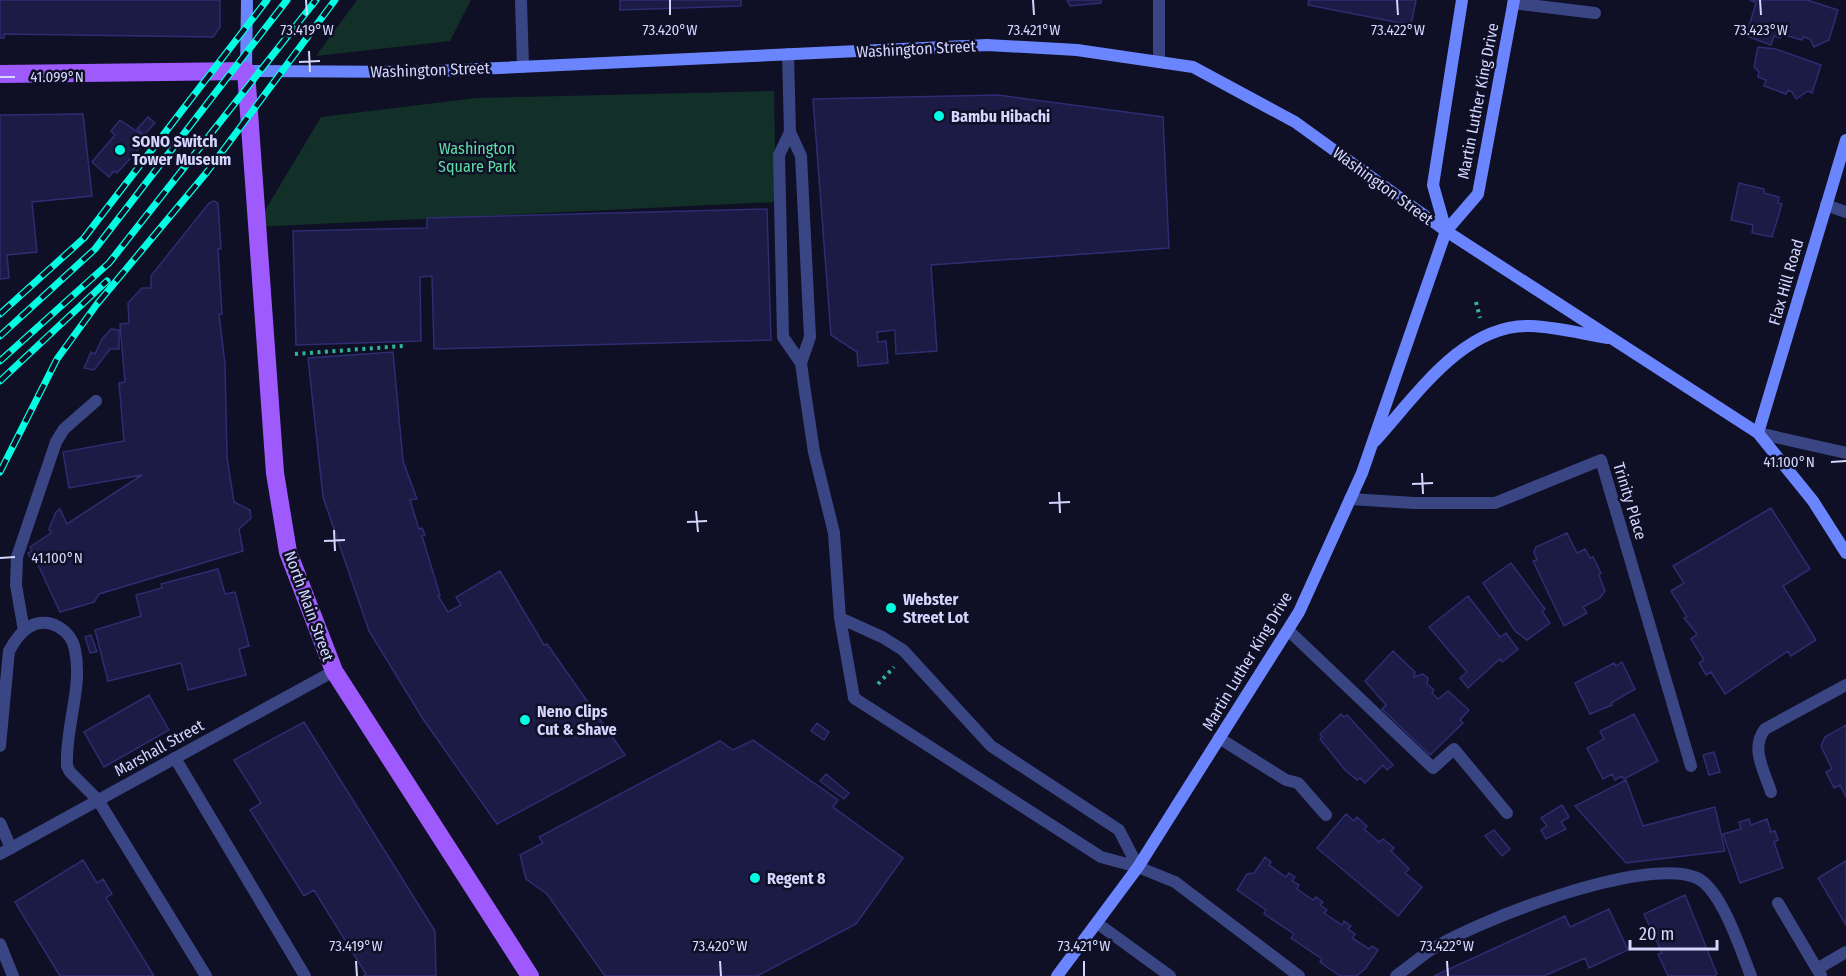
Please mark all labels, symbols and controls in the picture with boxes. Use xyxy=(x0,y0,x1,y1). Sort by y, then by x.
text: 73.419°W xyxy=(280,21,334,39)
text: 73.420°W xyxy=(642,21,698,39)
text: 73.421°W xyxy=(1008,21,1060,39)
text: 73.422°W xyxy=(1371,21,1425,39)
street label: Martin Luther King Drive xyxy=(1454,21,1502,181)
text: 73.423°W xyxy=(1734,21,1788,39)
street label: Washington Street xyxy=(856,36,977,62)
street label: Washington Street xyxy=(370,58,491,82)
text: 41.099°N xyxy=(30,68,84,86)
place label: Bambu Hibachi xyxy=(951,107,1050,126)
marker: Bambu Hibachi xyxy=(932,109,946,123)
place label: SONO Switch Tower Museum xyxy=(132,132,231,169)
park label: Washington Square Park xyxy=(438,139,517,176)
marker: SONO Switch Tower Museum xyxy=(113,143,127,157)
street label: Washington Street xyxy=(1329,143,1438,229)
street label: Flax Hill Road xyxy=(1765,237,1807,327)
text: 41.100°N xyxy=(1763,453,1815,471)
street label: Trinity Place xyxy=(1609,460,1651,542)
street label: North Main Street xyxy=(280,548,338,664)
text: 41.100°N xyxy=(31,549,83,567)
street label: Martin Luther King Drive xyxy=(1198,588,1296,734)
place label: Webster Street Lot xyxy=(903,590,969,627)
marker: Webster Street Lot xyxy=(884,601,898,615)
place label: Neno Clips Cut & Shave xyxy=(537,702,617,739)
marker: Neno Clips Cut & Shave xyxy=(518,713,532,727)
street label: Marshall Street xyxy=(111,715,208,780)
place label: Regent 8 xyxy=(767,869,826,888)
marker: Regent 8 xyxy=(748,871,762,885)
scale bar xyxy=(1630,913,1717,951)
text: 20 m xyxy=(1639,923,1674,945)
text: 73.419°W xyxy=(329,937,383,955)
text: 73.420°W xyxy=(692,937,748,955)
text: 73.421°W xyxy=(1058,937,1110,955)
text: 73.422°W xyxy=(1420,937,1474,955)

